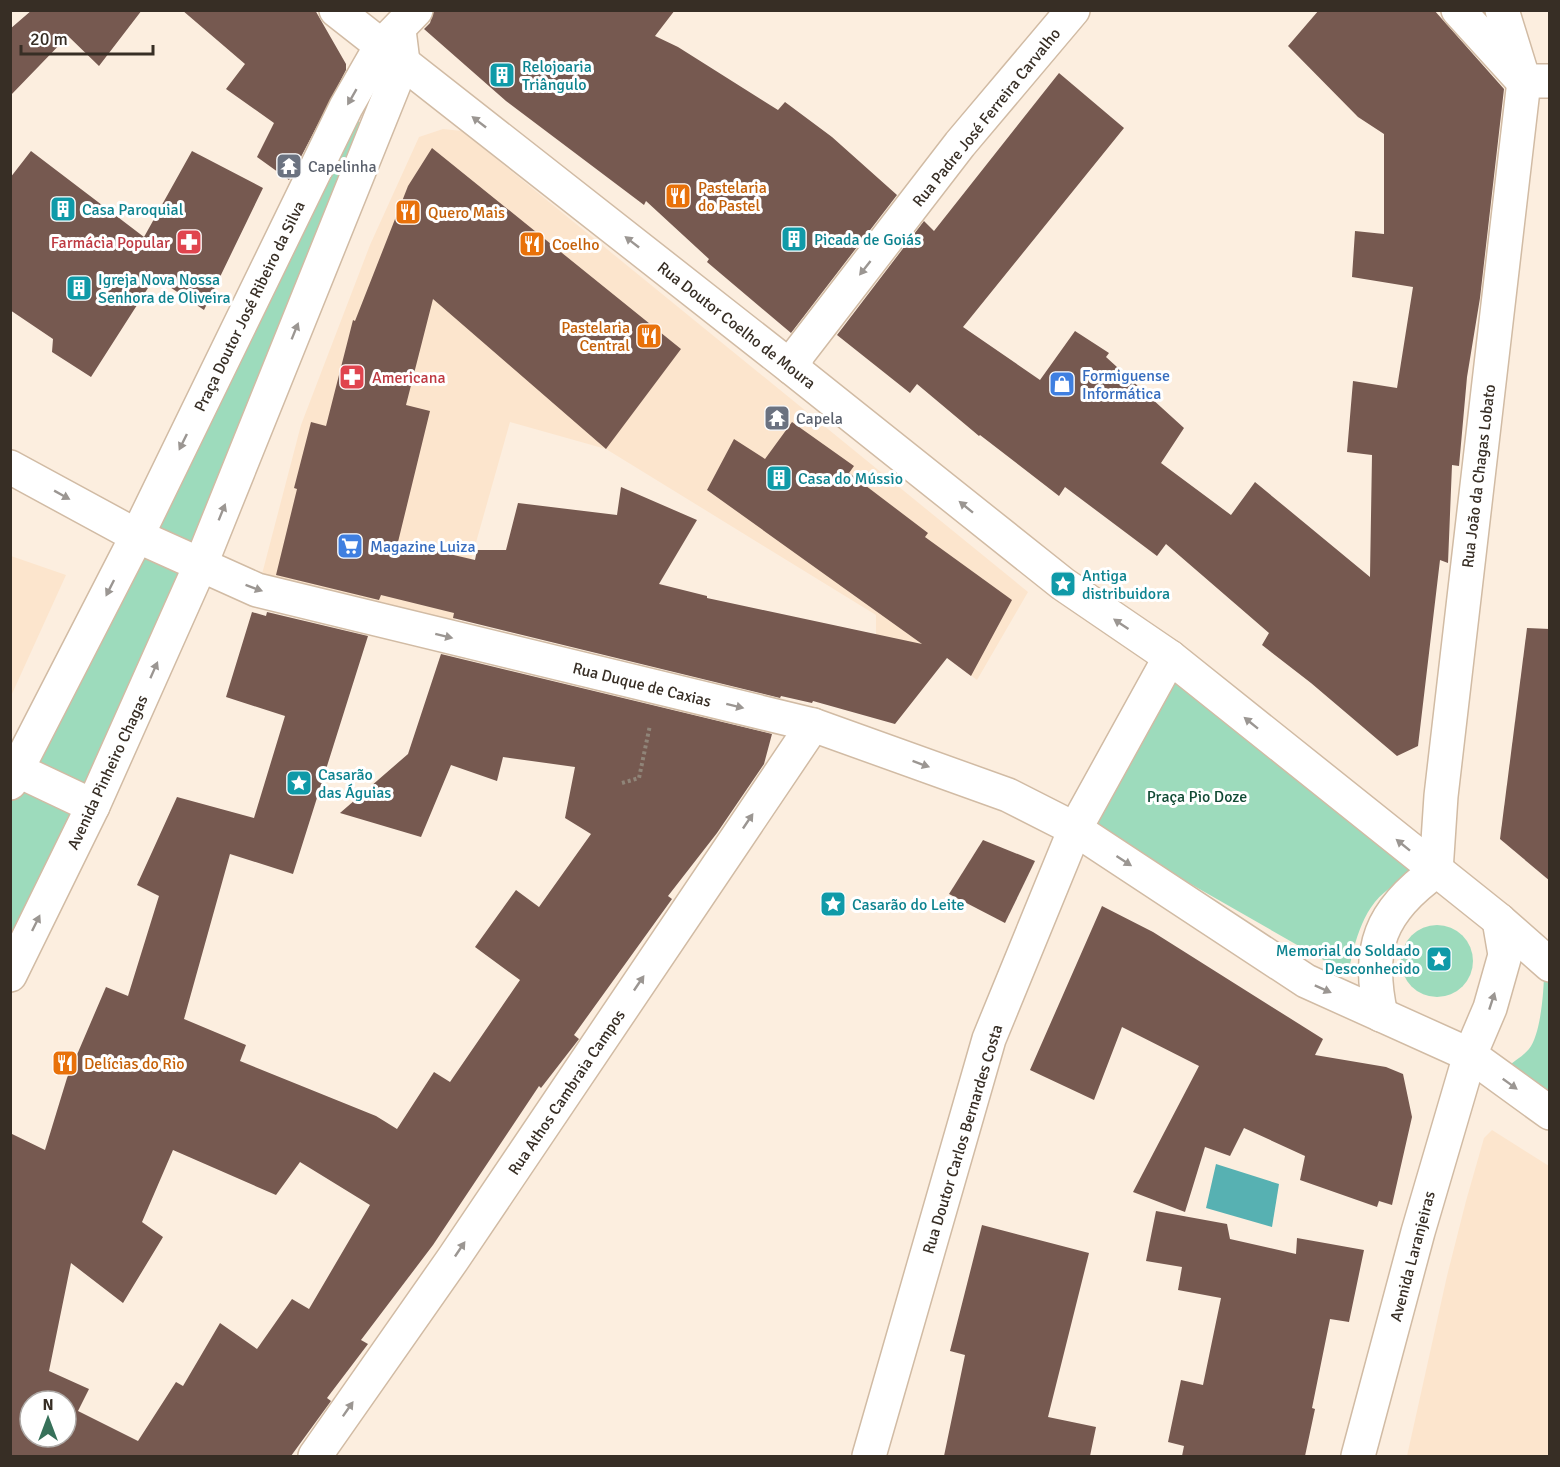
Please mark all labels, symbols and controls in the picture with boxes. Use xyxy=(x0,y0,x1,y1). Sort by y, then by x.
scale bar xyxy=(21,18,153,56)
street label: Rua Padre José Ferreira Carvalho xyxy=(908,24,1065,211)
text: 20 m xyxy=(30,28,68,50)
place label: Relojoaria Triângulo xyxy=(522,57,592,95)
building icon: Relojoaria Triângulo xyxy=(487,60,517,90)
one-way arrow xyxy=(347,89,357,106)
one-way arrow xyxy=(471,116,486,128)
temple icon: Capelinha xyxy=(274,151,304,181)
place label: Capelinha xyxy=(308,157,377,177)
place label: Pastelaria do Pastel xyxy=(698,178,767,216)
restaurant icon: Pastelaria do Pastel xyxy=(663,181,693,211)
building icon: Casa Paroquial xyxy=(48,194,78,224)
restaurant icon: Quero Mais xyxy=(393,197,423,227)
street label: Praça Doutor José Ribeiro da Silva xyxy=(190,198,310,415)
place label: Casa Paroquial xyxy=(82,200,184,220)
place label: Quero Mais xyxy=(428,203,505,223)
building icon: Picada de Goiás xyxy=(779,224,809,254)
pharmacy icon: Farmácia Popular xyxy=(174,227,204,257)
restaurant icon: Coelho xyxy=(517,229,547,259)
place label: Picada de Goiás xyxy=(814,230,921,250)
place label: Farmácia Popular xyxy=(51,233,170,253)
place label: Coelho xyxy=(552,235,600,255)
one-way arrow xyxy=(624,236,640,249)
street label: Rua Doutor Coelho de Moura xyxy=(653,258,819,394)
one-way arrow xyxy=(859,261,871,276)
place label: Igreja Nova Nossa Senhora de Oliveira xyxy=(98,270,231,308)
building icon: Igreja Nova Nossa Senhora de Oliveira xyxy=(64,273,94,303)
place label: Pastelaria Central xyxy=(561,318,630,356)
restaurant icon: Pastelaria Central xyxy=(634,321,664,351)
one-way arrow xyxy=(291,322,300,340)
pharmacy icon: Americana xyxy=(337,362,367,392)
place label: Formiguense Informática xyxy=(1082,366,1170,404)
place label: Americana xyxy=(372,368,446,388)
shop icon: Formiguense Informática xyxy=(1047,369,1077,399)
street label: Rua João da Chagas Lobato xyxy=(1458,383,1500,569)
temple icon: Capela xyxy=(762,403,792,433)
place label: Capela xyxy=(796,409,843,429)
one-way arrow xyxy=(178,433,187,450)
building icon: Casa do Mússio xyxy=(764,463,794,493)
place label: Casa do Mússio xyxy=(798,469,903,489)
one-way arrow xyxy=(54,490,71,500)
one-way arrow xyxy=(958,500,974,513)
one-way arrow xyxy=(218,503,227,521)
supermarket icon: Magazine Luiza xyxy=(335,531,365,561)
place label: Magazine Luiza xyxy=(370,537,476,557)
place label: Antiga distribuidora xyxy=(1082,566,1170,604)
place icon: Antiga distribuidora xyxy=(1048,569,1078,599)
one-way arrow xyxy=(105,580,115,597)
one-way arrow xyxy=(246,584,264,594)
one-way arrow xyxy=(1114,618,1130,630)
one-way arrow xyxy=(434,631,453,641)
street label: Rua Duque de Caxias xyxy=(570,658,713,712)
one-way arrow xyxy=(149,661,158,678)
street label: Avenida Pinheiro Chagas xyxy=(63,692,153,853)
one-way arrow xyxy=(726,702,744,712)
one-way arrow xyxy=(1243,716,1259,729)
one-way arrow xyxy=(912,759,930,769)
place label: Casarão das Águias xyxy=(318,765,391,803)
place icon: Casarão das Águias xyxy=(284,768,314,798)
park label: Praça Pio Doze xyxy=(1147,787,1247,807)
one-way arrow xyxy=(743,813,754,829)
one-way arrow xyxy=(1396,839,1411,851)
one-way arrow xyxy=(1116,856,1132,867)
place icon: Casarão do Leite xyxy=(818,889,848,919)
place label: Casarão do Leite xyxy=(852,895,964,915)
one-way arrow xyxy=(31,914,41,931)
place label: Memorial do Soldado Desconhecido xyxy=(1276,941,1420,979)
place icon: Memorial do Soldado Desconhecido xyxy=(1424,944,1454,974)
one-way arrow xyxy=(634,974,645,991)
one-way arrow xyxy=(1315,984,1333,994)
one-way arrow xyxy=(1488,992,1497,1010)
street label: Rua Athos Cambraia Campos xyxy=(504,1006,630,1179)
street label: Rua Doutor Carlos Bernardes Costa xyxy=(918,1022,1007,1256)
restaurant icon: Delícias do Rio xyxy=(50,1048,80,1078)
place label: Delícias do Rio xyxy=(84,1054,185,1074)
one-way arrow xyxy=(1501,1078,1517,1090)
street label: Avenida Laranjeiras xyxy=(1386,1189,1440,1324)
one-way arrow xyxy=(454,1241,466,1257)
north arrow xyxy=(18,1389,78,1449)
text: N xyxy=(42,1395,54,1415)
one-way arrow xyxy=(342,1401,354,1417)

